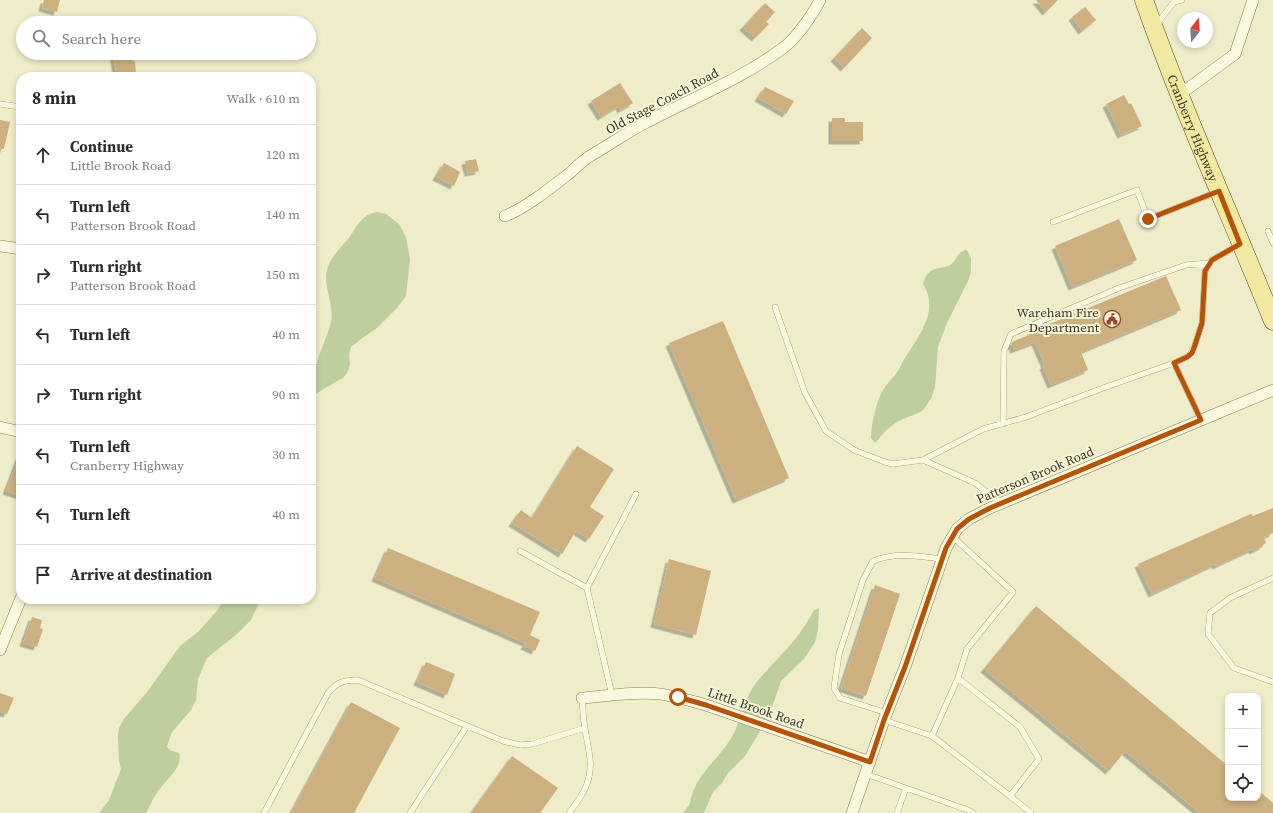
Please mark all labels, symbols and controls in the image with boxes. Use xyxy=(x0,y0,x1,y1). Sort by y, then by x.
north arrow xyxy=(1177,12,1213,48)
search box xyxy=(16,16,316,60)
icon: search xyxy=(30,27,52,49)
text: Search here xyxy=(62,28,141,49)
street label: Old Stage Coach Road xyxy=(603,64,722,138)
street label: Cranberry Highway xyxy=(1164,72,1223,184)
text: 8 min xyxy=(32,86,76,110)
text: Walk · 610 m xyxy=(227,90,300,107)
text: Continue xyxy=(70,136,133,157)
icon: ahead xyxy=(32,144,54,166)
text: 120 m xyxy=(266,146,300,163)
text: Little Brook Road xyxy=(70,157,171,174)
text: Turn left xyxy=(70,196,130,217)
icon: left xyxy=(32,204,54,226)
text: 140 m xyxy=(266,206,300,223)
route end xyxy=(1139,210,1157,228)
text: Patterson Brook Road xyxy=(70,217,196,234)
text: Turn right xyxy=(70,256,142,277)
icon: right xyxy=(32,264,54,286)
text: 150 m xyxy=(266,266,300,283)
text: Patterson Brook Road xyxy=(70,277,196,294)
place label: Wareham Fire Department xyxy=(1017,304,1100,336)
public building icon: Wareham Fire Department xyxy=(1102,309,1122,329)
icon: left xyxy=(32,324,54,346)
text: Turn left xyxy=(70,324,130,345)
text: 40 m xyxy=(272,326,300,343)
icon: right xyxy=(32,384,54,406)
text: Turn right xyxy=(70,384,142,405)
text: 90 m xyxy=(272,386,300,403)
text: Turn left xyxy=(70,436,130,457)
street label: Patterson Brook Road xyxy=(974,442,1097,507)
icon: left xyxy=(32,444,54,466)
text: 30 m xyxy=(272,446,300,463)
text: Cranberry Highway xyxy=(70,457,184,474)
icon: left xyxy=(32,504,54,526)
text: Turn left xyxy=(70,504,130,525)
text: 40 m xyxy=(272,506,300,523)
icon: arrive xyxy=(32,564,54,586)
text: Arrive at destination xyxy=(70,564,212,585)
street label: Little Brook Road xyxy=(705,684,807,733)
route start xyxy=(669,688,687,706)
map controls xyxy=(1225,693,1261,801)
button: + xyxy=(1225,693,1261,729)
button: − xyxy=(1225,729,1261,765)
button: locate xyxy=(1225,765,1261,801)

